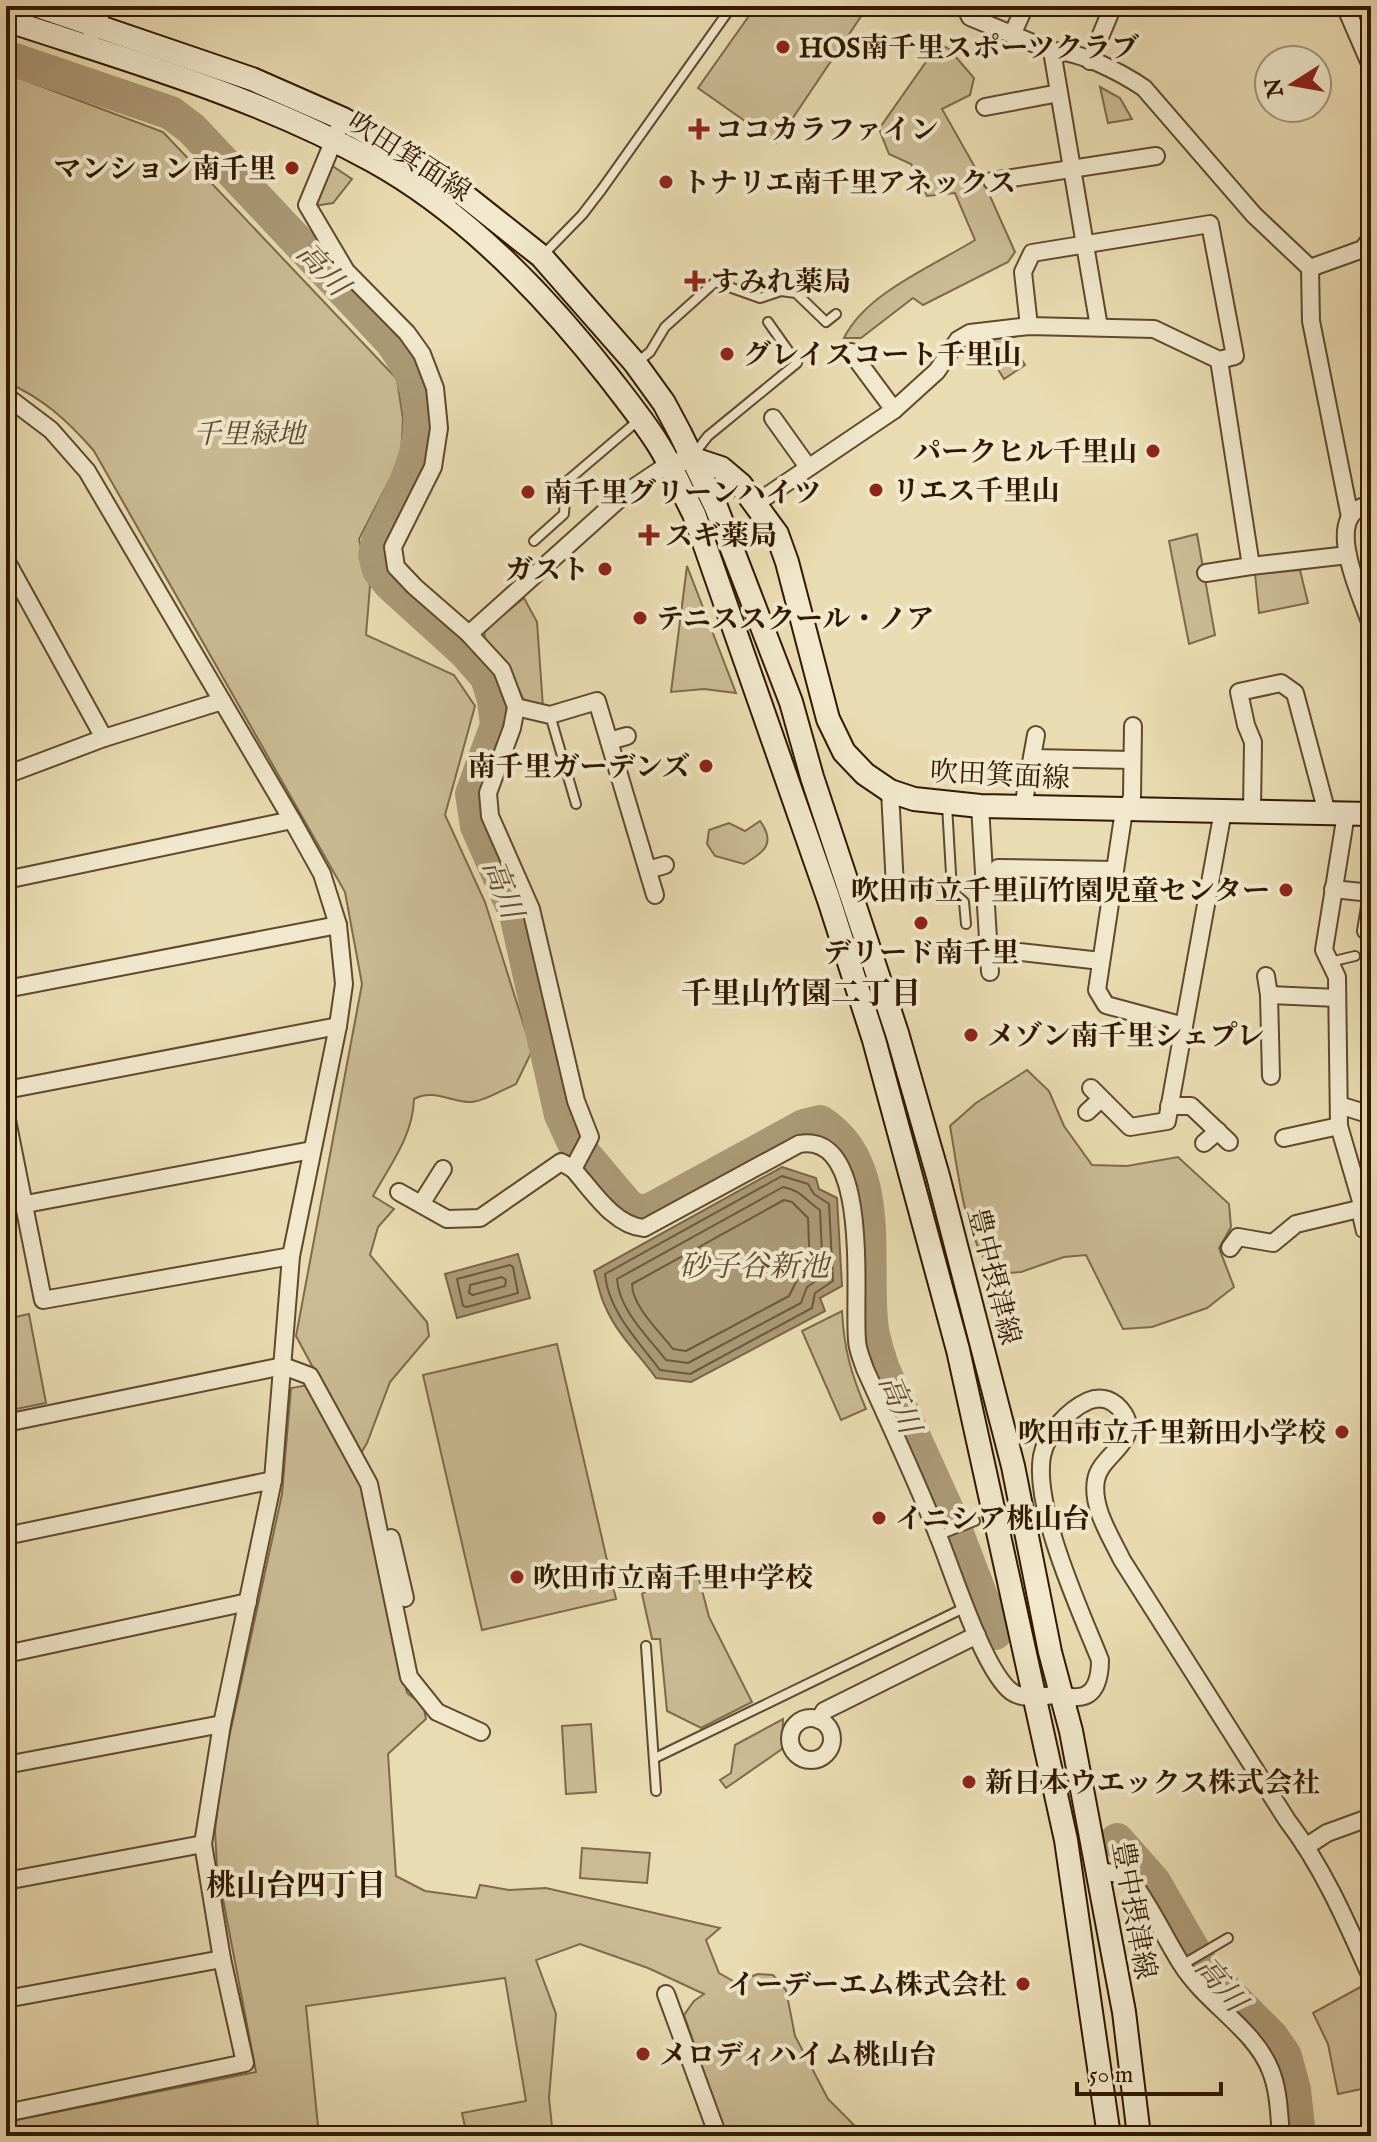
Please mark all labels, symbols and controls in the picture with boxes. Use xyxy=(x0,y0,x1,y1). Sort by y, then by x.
place label: HOS南千里スポーツクラブ xyxy=(799,32,1139,67)
marker: HOS南千里スポーツクラブ xyxy=(774,38,792,56)
north arrow xyxy=(1253,44,1333,124)
text: N xyxy=(1260,75,1291,100)
street label: 吹田箕面線 xyxy=(340,105,477,211)
place label: ココカラファイン xyxy=(715,114,938,149)
marker: ココカラファイン xyxy=(690,120,708,138)
place label: マンション南千里 xyxy=(53,153,276,188)
marker: マンション南千里 xyxy=(283,159,301,177)
place label: トナリエ南千里アネックス xyxy=(682,167,1016,202)
marker: トナリエ南千里アネックス xyxy=(657,173,675,191)
water label: 高川 xyxy=(287,235,358,307)
place label: すみれ薬局 xyxy=(711,266,851,301)
marker: すみれ薬局 xyxy=(686,272,704,290)
place label: グレイスコート千里山 xyxy=(743,339,1021,374)
marker: グレイスコート千里山 xyxy=(718,345,736,363)
park label: 千里緑地 xyxy=(193,418,308,453)
place label: パークヒル千里山 xyxy=(913,436,1137,471)
marker: パークヒル千里山 xyxy=(1144,442,1162,460)
place label: リエス千里山 xyxy=(892,475,1059,510)
place label: 南千里グリーンハイツ xyxy=(544,477,821,512)
marker: リエス千里山 xyxy=(867,481,885,499)
marker: 南千里グリーンハイツ xyxy=(519,483,537,501)
place label: スギ薬局 xyxy=(665,520,777,555)
marker: スギ薬局 xyxy=(640,526,658,544)
place label: ガスト xyxy=(505,554,589,589)
marker: ガスト xyxy=(596,560,614,578)
place label: テニススクール・ノア xyxy=(656,603,934,638)
marker: テニススクール・ノア xyxy=(631,609,649,627)
place label: 南千里ガーデンズ xyxy=(467,751,690,786)
street label: 吹田箕面線 xyxy=(929,755,1071,798)
marker: 南千里ガーデンズ xyxy=(697,757,715,775)
water label: 高川 xyxy=(473,855,531,927)
place label: 吹田市立千里山竹園児童センター xyxy=(851,875,1270,910)
marker: 吹田市立千里山竹園児童センター xyxy=(1277,881,1295,899)
marker: デリード南千里 xyxy=(912,914,930,932)
place label: デリード南千里 xyxy=(823,937,1019,972)
district label: 千里山竹園二丁目 xyxy=(681,976,921,1014)
place label: メゾン南千里シェプレ xyxy=(987,1020,1264,1055)
marker: メゾン南千里シェプレ xyxy=(962,1026,980,1044)
street label: 豊中摂津線 xyxy=(959,1204,1026,1349)
water label: 砂子谷新池 xyxy=(679,1249,832,1287)
water label: 高川 xyxy=(869,1370,929,1443)
place label: 吹田市立千里新田小学校 xyxy=(1018,1417,1326,1452)
marker: 吹田市立千里新田小学校 xyxy=(1333,1423,1351,1441)
place label: イニシア桃山台 xyxy=(895,1503,1090,1538)
marker: イニシア桃山台 xyxy=(870,1509,888,1527)
place label: 吹田市立南千里中学校 xyxy=(533,1562,813,1597)
marker: 吹田市立南千里中学校 xyxy=(508,1568,526,1586)
place label: 新日本ウエックス株式会社 xyxy=(985,1767,1320,1802)
marker: 新日本ウエックス株式会社 xyxy=(960,1773,978,1791)
street label: 豊中摂津線 xyxy=(1103,1838,1162,1982)
district label: 桃山台四丁目 xyxy=(206,1868,386,1906)
water label: 高川 xyxy=(1186,1950,1255,2023)
place label: イーデーエム株式会社 xyxy=(727,1969,1007,2004)
marker: イーデーエム株式会社 xyxy=(1014,1975,1032,1993)
place label: メロディハイム桃山台 xyxy=(659,2039,937,2074)
marker: メロディハイム桃山台 xyxy=(634,2045,652,2063)
scale bar xyxy=(1077,2046,1221,2096)
text: 50 m xyxy=(1089,2060,1133,2091)

